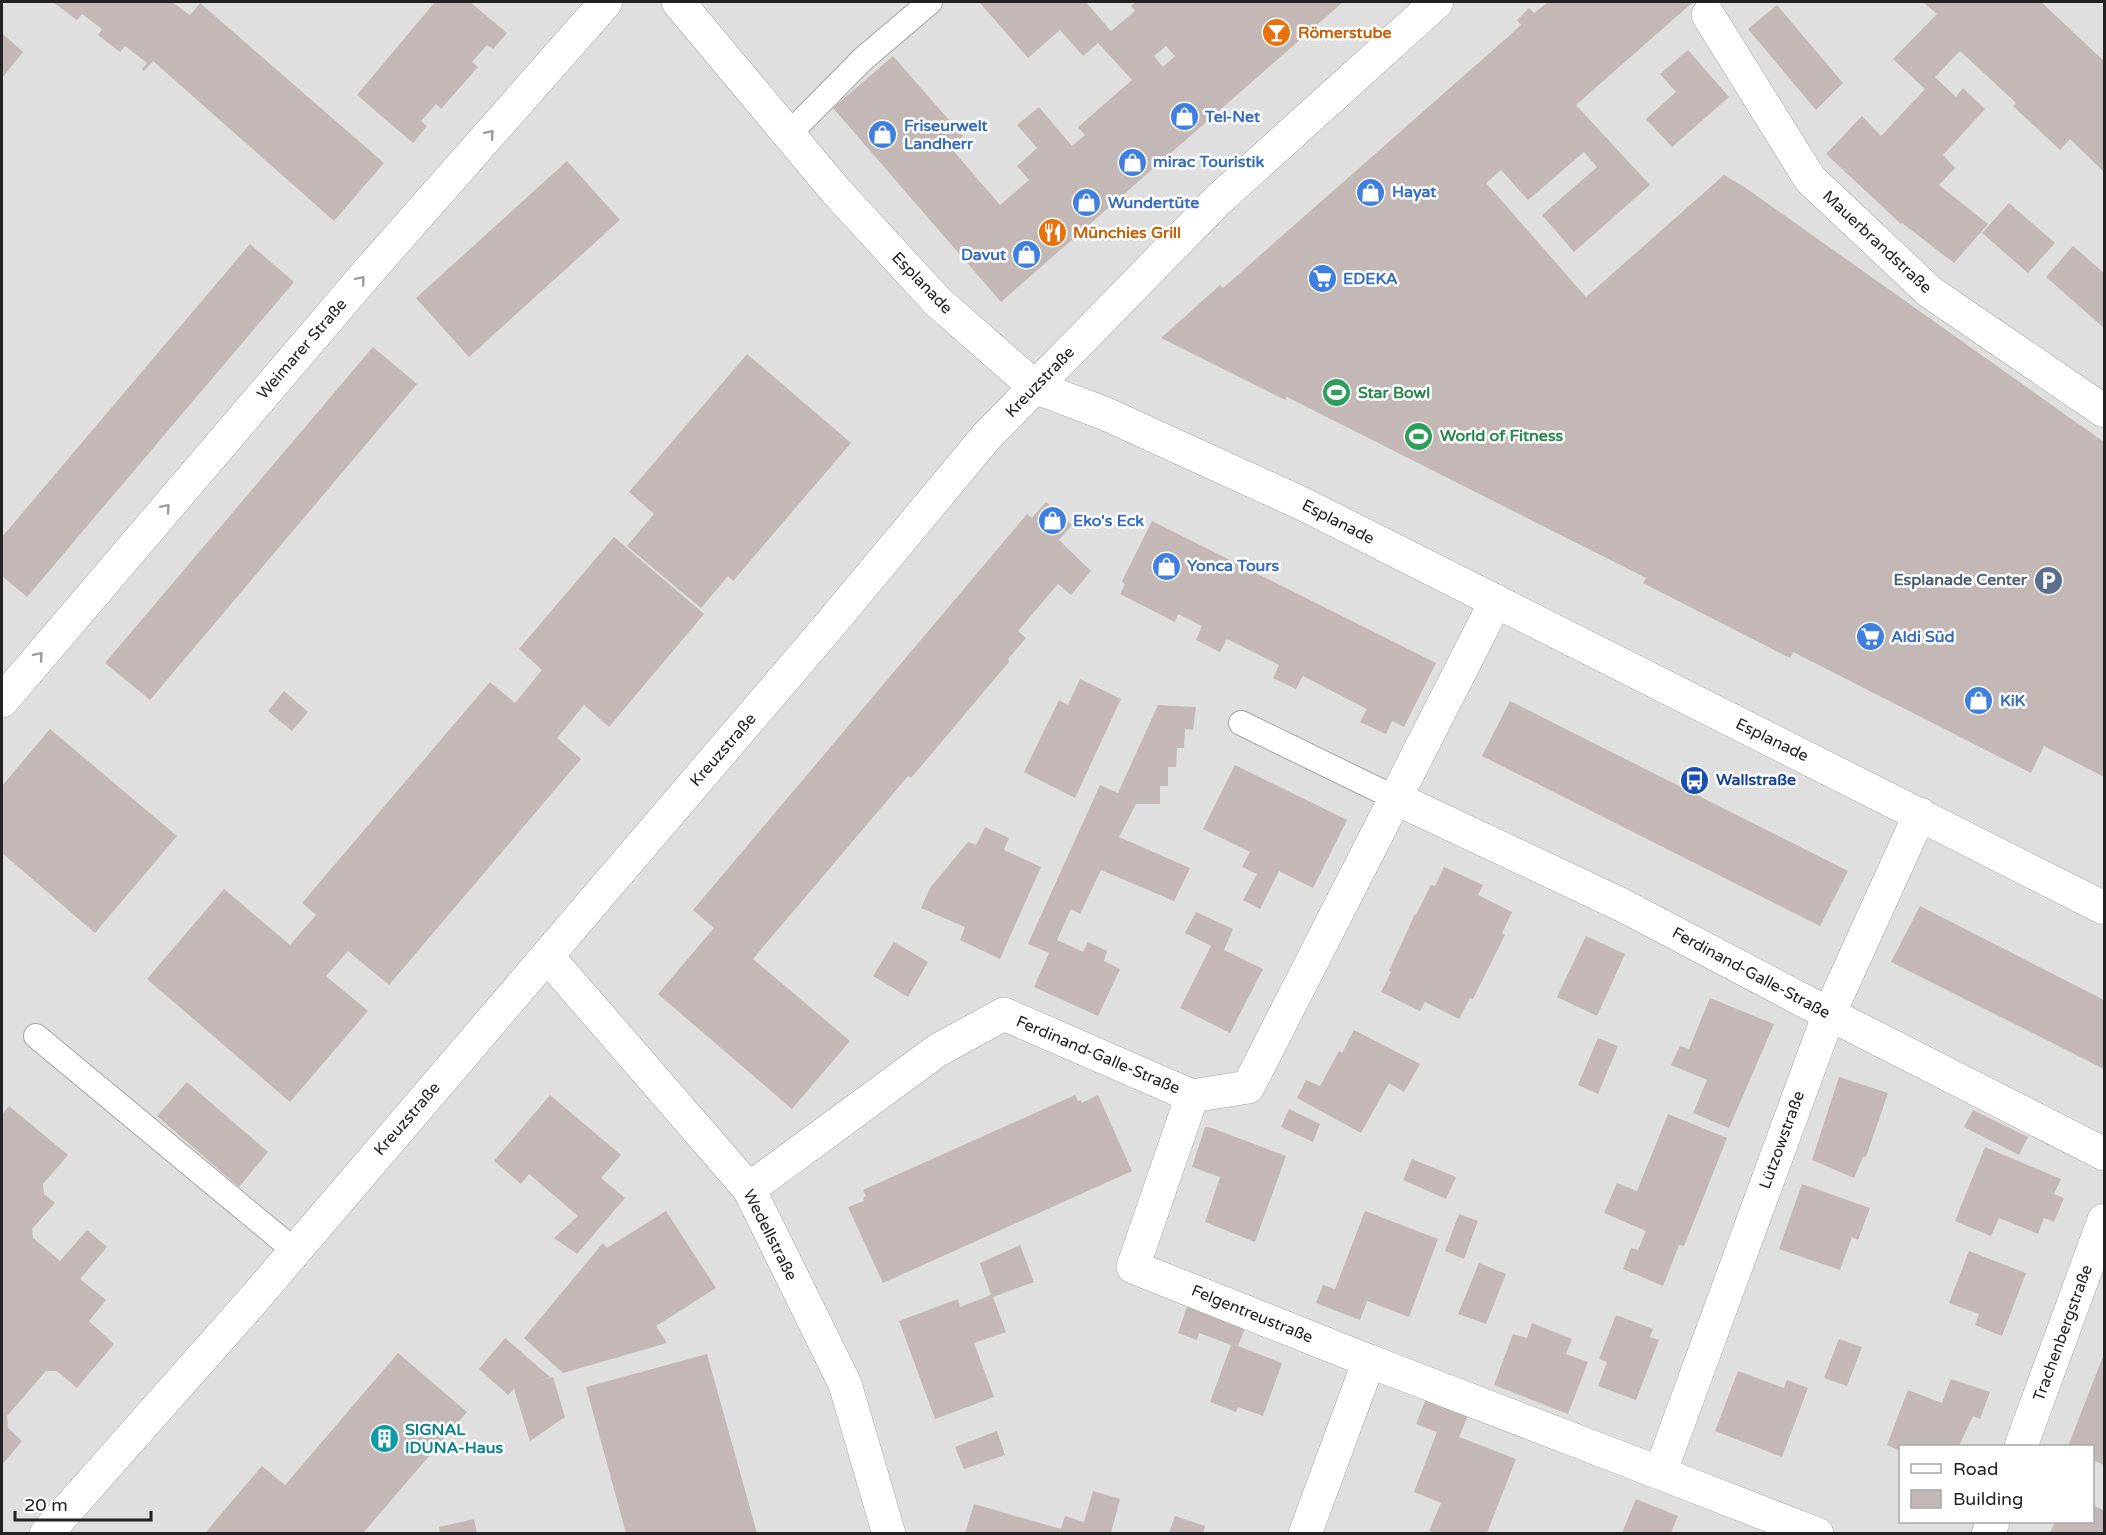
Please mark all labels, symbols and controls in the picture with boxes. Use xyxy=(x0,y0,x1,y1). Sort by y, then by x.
bar icon: Römerstube xyxy=(1261,17,1293,49)
place label: Römerstube xyxy=(1298,23,1392,43)
shop icon: Tel-Net xyxy=(1168,101,1200,133)
place label: Tel-Net xyxy=(1204,107,1261,127)
place label: Friseurwelt Landherr xyxy=(904,116,989,154)
shop icon: Friseurwelt Landherr xyxy=(867,119,899,151)
one-way arrow xyxy=(483,130,494,140)
shop icon: mirac Touristik xyxy=(1116,146,1148,178)
place label: mirac Touristik xyxy=(1153,152,1264,172)
shop icon: Hayat xyxy=(1355,176,1387,208)
place label: Hayat xyxy=(1392,182,1437,202)
street label: Mauerbrandstraße xyxy=(1818,186,1936,298)
shop icon: Wundertüte xyxy=(1071,187,1103,219)
place label: Wundertüte xyxy=(1108,193,1199,213)
restaurant icon: Münchies Grill xyxy=(1036,217,1068,249)
place label: Münchies Grill xyxy=(1073,223,1181,243)
shop icon: Davut xyxy=(1011,239,1043,271)
place label: Davut xyxy=(961,245,1007,265)
street label: Esplanade xyxy=(887,248,957,318)
supermarket icon: EDEKA xyxy=(1306,263,1338,295)
place label: EDEKA xyxy=(1343,269,1398,289)
one-way arrow xyxy=(354,276,365,287)
street label: Weimarer Straße xyxy=(253,295,351,403)
street label: Kreuzstraße xyxy=(1001,342,1079,422)
sports icon: Star Bowl xyxy=(1321,377,1353,409)
place label: Star Bowl xyxy=(1358,383,1430,403)
sports icon: World of Fitness xyxy=(1403,420,1435,452)
place label: World of Fitness xyxy=(1440,426,1564,446)
street label: Esplanade xyxy=(1298,495,1378,549)
one-way arrow xyxy=(159,504,170,515)
shop icon: Eko's Eck xyxy=(1036,505,1068,537)
place label: Eko's Eck xyxy=(1073,511,1144,531)
shop icon: Yonca Tours xyxy=(1150,550,1182,582)
place label: Yonca Tours xyxy=(1187,556,1279,576)
parking icon: Esplanade Center xyxy=(2032,564,2064,596)
place label: Esplanade Center xyxy=(1893,570,2028,590)
supermarket icon: Aldi Süd xyxy=(1854,621,1886,653)
place label: Aldi Süd xyxy=(1891,627,1955,647)
one-way arrow xyxy=(32,652,43,663)
shop icon: KiK xyxy=(1963,685,1995,717)
place label: KiK xyxy=(2000,691,2026,711)
street label: Kreuzstraße xyxy=(686,709,760,791)
street label: Esplanade xyxy=(1732,714,1812,766)
bus stop icon: Wallstraße xyxy=(1679,764,1711,796)
place label: Wallstraße xyxy=(1716,770,1796,790)
street label: Ferdinand-Galle-Straße xyxy=(1669,923,1833,1023)
street label: Ferdinand-Galle-Straße xyxy=(1013,1011,1183,1099)
street label: Kreuzstraße xyxy=(370,1078,444,1160)
street label: Lützowstraße xyxy=(1755,1088,1809,1192)
street label: Wedellstraße xyxy=(739,1186,801,1284)
street label: Trachenbergstraße xyxy=(2029,1262,2097,1404)
street label: Felgentreustraße xyxy=(1188,1281,1316,1347)
place label: SIGNAL IDUNA-Haus xyxy=(405,1420,504,1458)
building icon: SIGNAL IDUNA-Haus xyxy=(368,1423,400,1455)
legend xyxy=(1899,1445,2094,1523)
text: Road xyxy=(1953,1458,1998,1480)
scale bar xyxy=(15,1484,152,1522)
text: Building xyxy=(1953,1488,2023,1510)
text: 20 m xyxy=(24,1494,68,1516)

